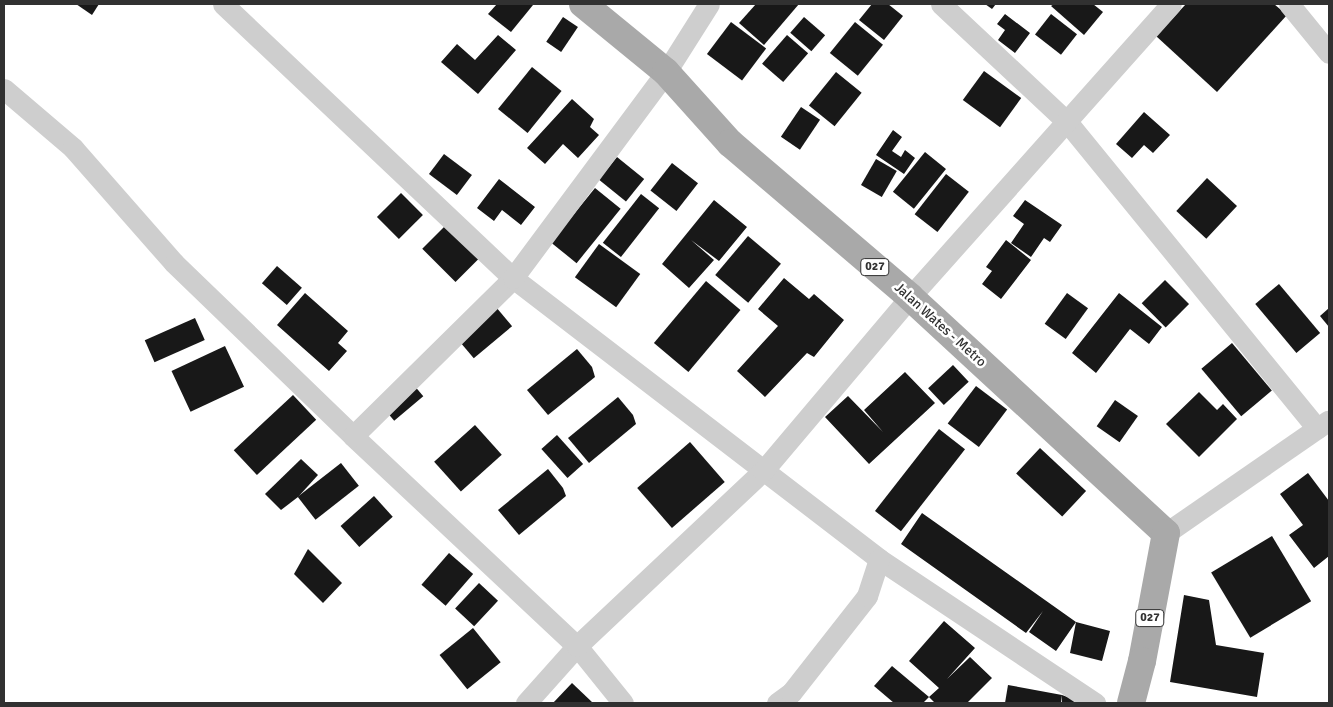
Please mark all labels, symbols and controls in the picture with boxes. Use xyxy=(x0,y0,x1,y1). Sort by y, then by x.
road number: 027 xyxy=(860,258,890,276)
street label: Jalan Wates - Metro xyxy=(891,279,989,371)
road number: 027 xyxy=(1135,608,1165,628)

